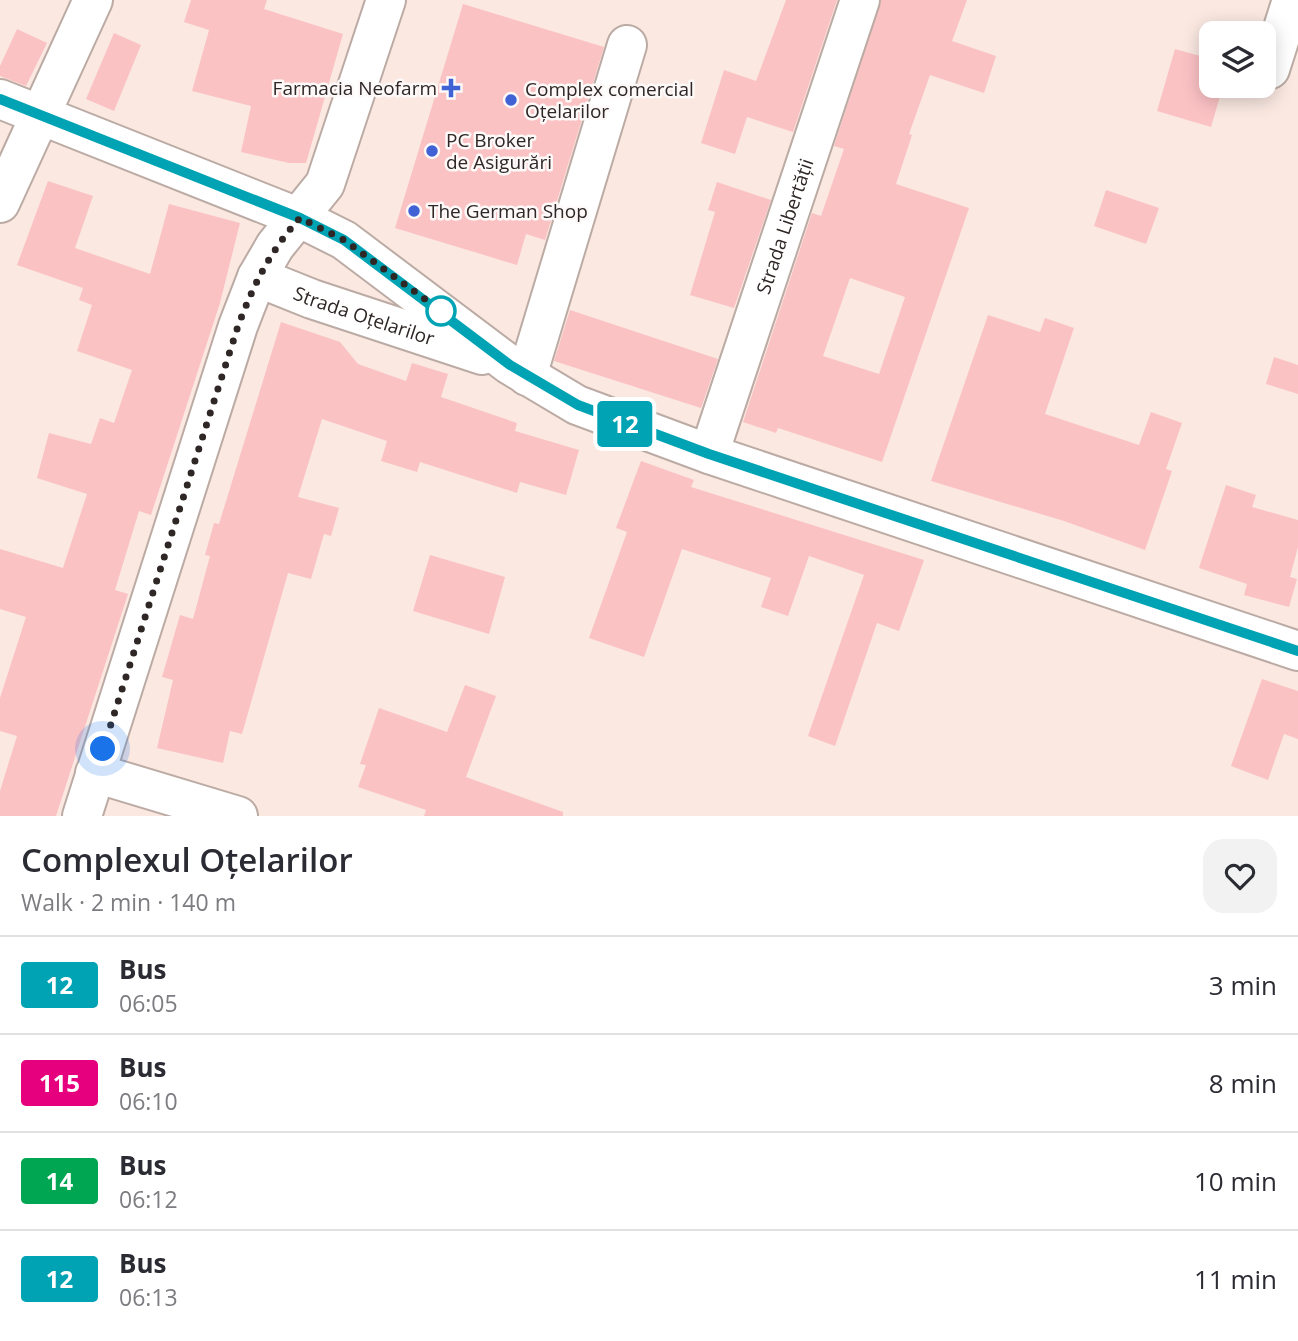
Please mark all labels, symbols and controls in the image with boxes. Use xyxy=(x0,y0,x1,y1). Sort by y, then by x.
map controls xyxy=(1199,21,1276,98)
button: layers xyxy=(1199,21,1276,98)
place label: Farmacia Neofarm xyxy=(273,75,437,101)
place label: Complex comercial Oțelarilor xyxy=(525,76,694,124)
marker: Farmacia Neofarm xyxy=(443,80,459,96)
marker: Complex comercial Oțelarilor xyxy=(503,92,519,108)
place label: PC Broker de Asigurări xyxy=(446,127,552,175)
marker: PC Broker de Asigurări xyxy=(424,143,440,159)
street label: Strada Libertății xyxy=(750,155,819,297)
place label: The German Shop xyxy=(428,198,588,224)
marker: The German Shop xyxy=(406,203,422,219)
street label: Strada Oțelarilor xyxy=(290,280,438,352)
unlabelled marker xyxy=(426,296,456,326)
line badge: 12 xyxy=(594,401,656,447)
text: 12 xyxy=(611,407,639,440)
your location xyxy=(85,731,120,766)
text: Complexul Oțelarilor xyxy=(21,837,353,882)
button: heart xyxy=(1203,839,1277,913)
text: Walk · 2 min · 140 m xyxy=(21,886,236,918)
text: Bus xyxy=(119,951,166,987)
text: 3 min xyxy=(1209,967,1277,1003)
text: 12 xyxy=(46,968,73,1001)
text: 06:05 xyxy=(119,987,178,1019)
text: Bus xyxy=(119,1049,166,1085)
text: 8 min xyxy=(1209,1065,1277,1101)
text: 115 xyxy=(39,1066,80,1099)
text: 06:10 xyxy=(119,1085,178,1117)
text: Bus xyxy=(119,1147,166,1183)
text: 10 min xyxy=(1194,1163,1277,1199)
text: 14 xyxy=(46,1164,73,1197)
text: 06:12 xyxy=(119,1183,178,1215)
text: Bus xyxy=(119,1245,166,1281)
text: 11 min xyxy=(1194,1261,1277,1297)
text: 12 xyxy=(46,1262,73,1295)
text: 06:13 xyxy=(119,1281,178,1313)

